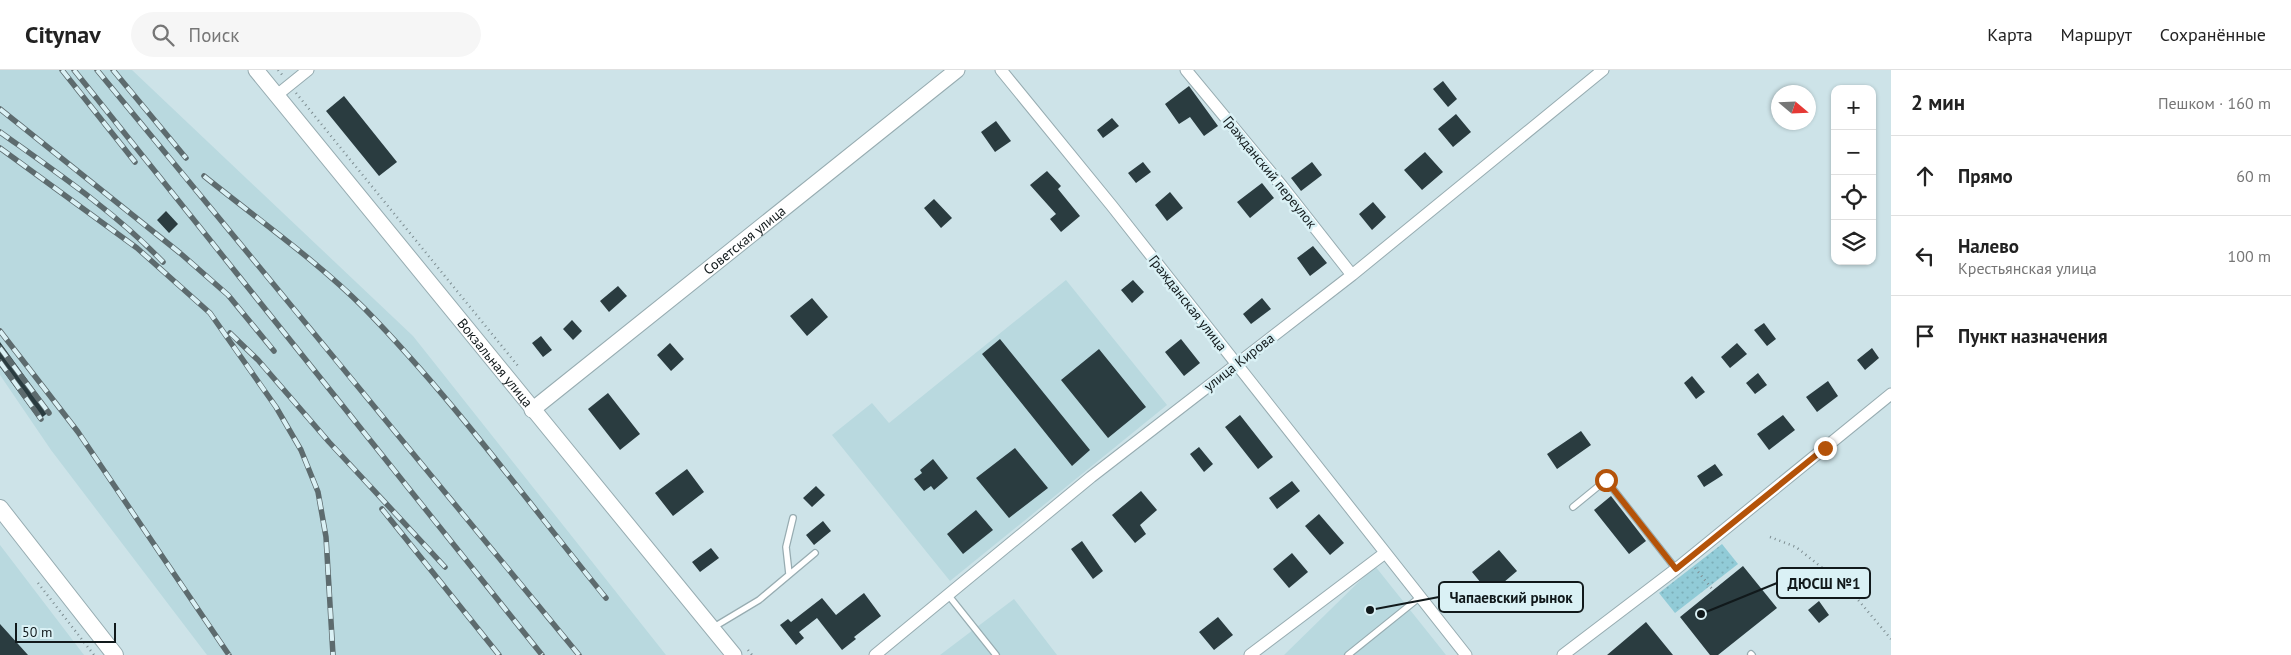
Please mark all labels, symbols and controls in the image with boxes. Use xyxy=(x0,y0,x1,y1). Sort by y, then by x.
search box xyxy=(131,12,481,57)
text: Citynav xyxy=(25,19,101,50)
icon: search xyxy=(149,21,177,49)
text: Поиск xyxy=(189,23,239,47)
text: Карта xyxy=(1987,23,2033,46)
text: Маршрут xyxy=(2061,23,2132,46)
text: Сохранённые xyxy=(2160,23,2266,46)
north arrow xyxy=(1771,85,1816,130)
map controls xyxy=(1831,85,1876,265)
button: + xyxy=(1831,85,1876,130)
text: 2 мин xyxy=(1911,89,1965,116)
text: Пешком · 160 m xyxy=(2158,93,2271,113)
street label: Гражданский переулок xyxy=(1219,112,1321,232)
button: − xyxy=(1831,130,1876,175)
icon: ahead xyxy=(1911,162,1939,190)
text: Прямо xyxy=(1958,164,2013,188)
text: 60 m xyxy=(2236,166,2271,186)
button: locate xyxy=(1831,175,1876,220)
street label: Советская улица xyxy=(700,202,789,279)
button: layers xyxy=(1831,220,1876,265)
text: Налево xyxy=(1958,234,2019,258)
icon: left xyxy=(1911,242,1939,270)
text: 100 m xyxy=(2228,246,2271,266)
street label: Гражданская улица xyxy=(1145,251,1231,355)
text: Крестьянская улица xyxy=(1958,258,2097,278)
street label: Вокзальная улица xyxy=(454,315,537,411)
icon: arrive xyxy=(1911,322,1939,350)
text: Пункт назначения xyxy=(1958,324,2108,348)
street label: улица Кирова xyxy=(1200,329,1278,395)
route end xyxy=(1814,437,1837,460)
route start xyxy=(1595,469,1618,492)
callout: ДЮСШ №1 xyxy=(1777,568,1870,598)
text: ДЮСШ №1 xyxy=(1788,574,1860,593)
callout: Чапаевский рынок xyxy=(1439,582,1583,612)
text: Чапаевский рынок xyxy=(1449,588,1573,607)
scale bar xyxy=(15,620,116,643)
text: 50 m xyxy=(22,623,52,641)

